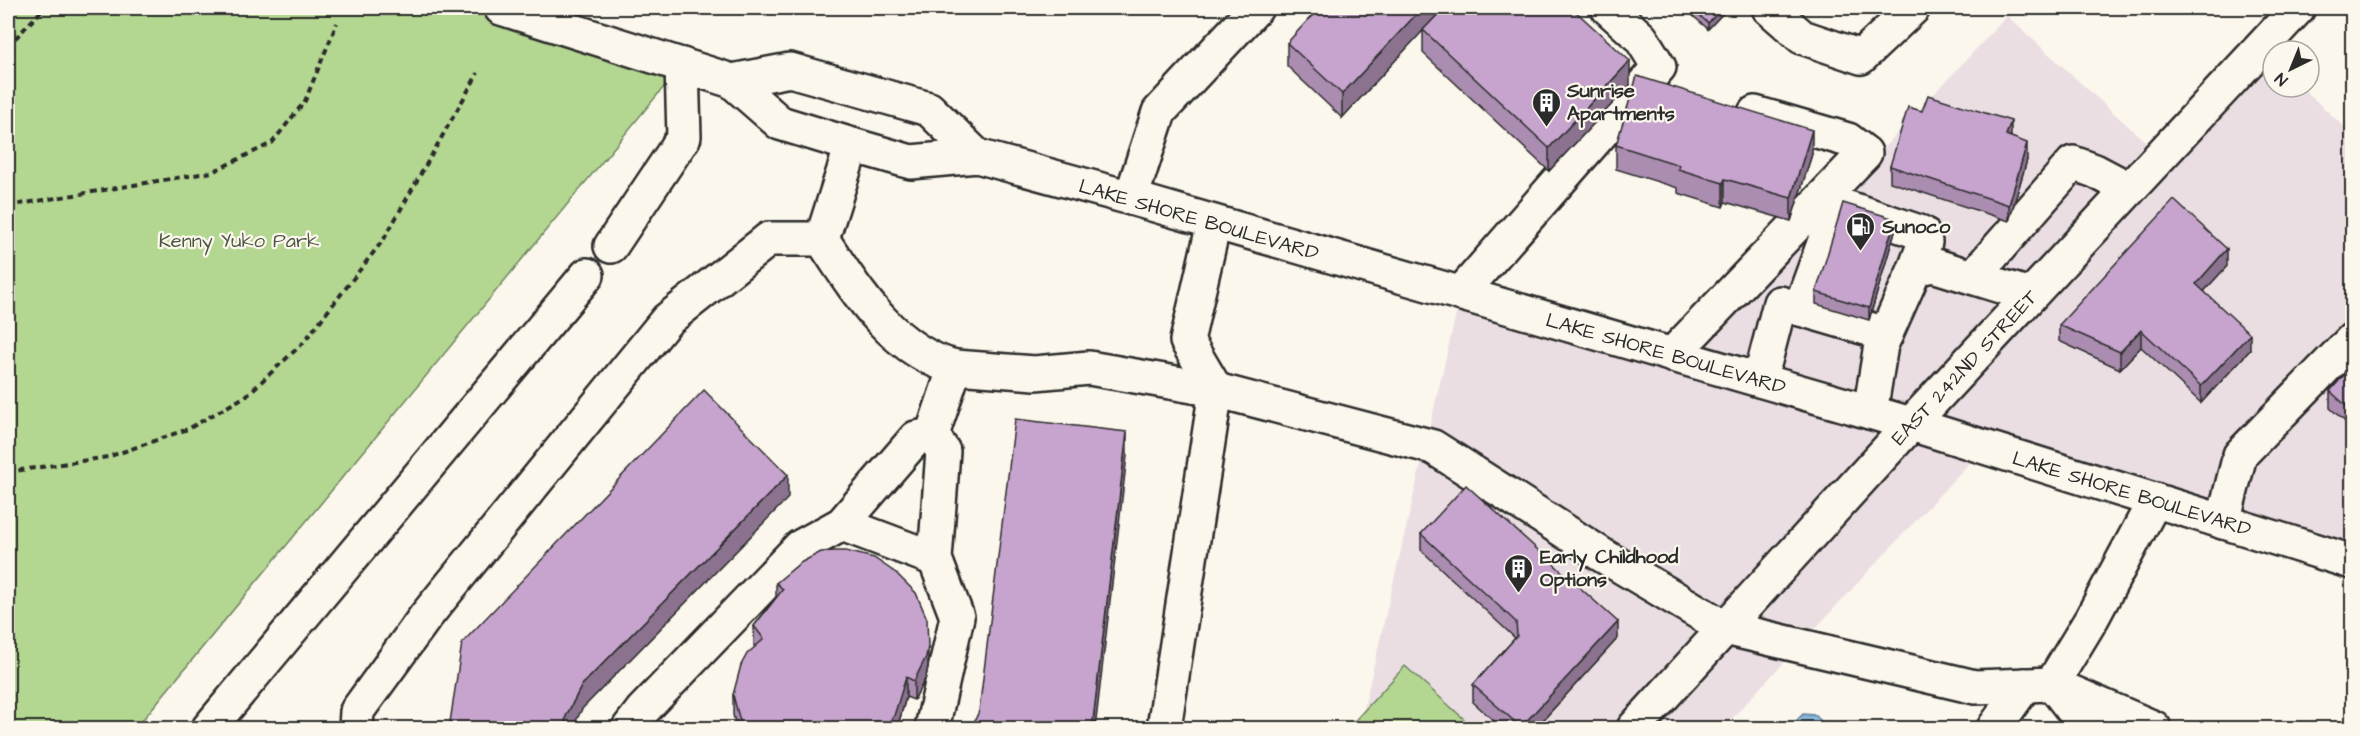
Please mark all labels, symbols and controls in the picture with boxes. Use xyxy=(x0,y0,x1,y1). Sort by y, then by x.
north arrow xyxy=(2261,39,2321,99)
text: N xyxy=(2270,68,2293,91)
place label: Sunrise Apartments xyxy=(1566,77,1675,128)
building icon: Sunrise Apartments xyxy=(1530,86,1562,128)
street label: LAKE SHORE BOULEVARD xyxy=(1076,172,1322,268)
fuel station icon: Sunoco xyxy=(1845,210,1877,252)
place label: Sunoco xyxy=(1881,213,1951,241)
park label: Kenny Yuko Park xyxy=(159,227,319,256)
street label: EAST 242ND STREET xyxy=(1885,283,2045,452)
street label: LAKE SHORE BOULEVARD xyxy=(1543,306,1789,402)
street label: LAKE SHORE BOULEVARD xyxy=(2009,444,2254,544)
place label: Early Childhood Options xyxy=(1540,543,1679,594)
building icon: Early Childhood Options xyxy=(1503,552,1535,594)

